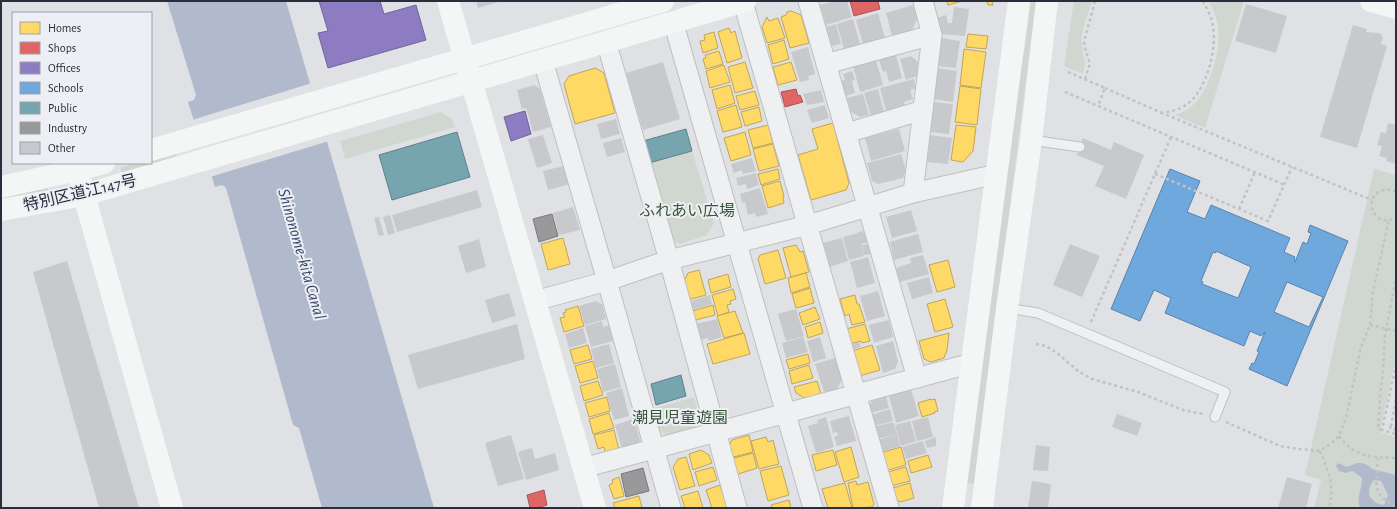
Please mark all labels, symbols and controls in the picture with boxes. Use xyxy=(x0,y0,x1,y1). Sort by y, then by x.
legend xyxy=(12,12,152,164)
text: Homes xyxy=(48,22,81,34)
text: Shops xyxy=(48,42,76,54)
text: Offices xyxy=(48,62,81,74)
text: Schools xyxy=(48,82,83,94)
text: Public xyxy=(48,102,77,114)
text: Industry xyxy=(48,122,87,135)
text: Other xyxy=(48,142,75,154)
street label: 特別区道江147号 xyxy=(22,171,138,214)
water label: Shinonome-kita Canal xyxy=(275,187,329,321)
park label: ふれあい広場 xyxy=(639,202,735,219)
park label: 潮見児童遊園 xyxy=(632,409,728,426)

